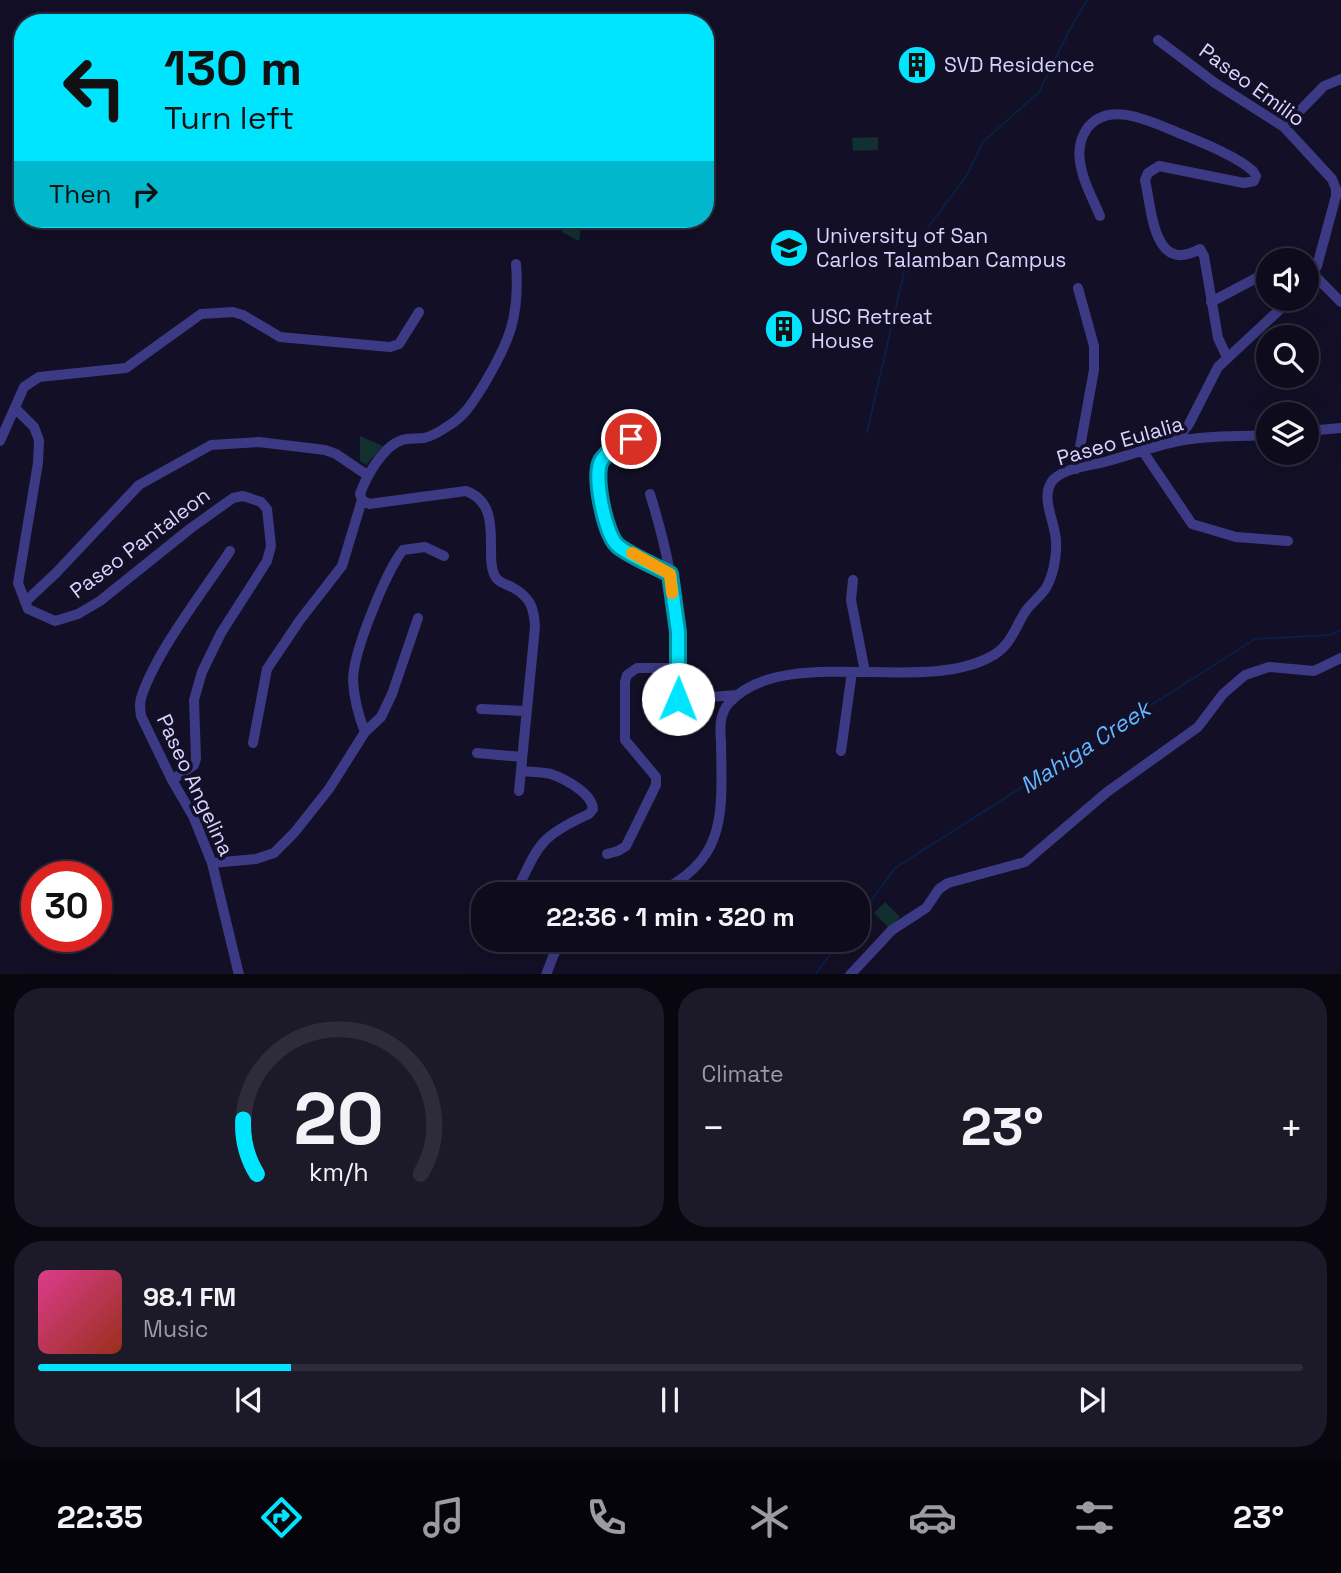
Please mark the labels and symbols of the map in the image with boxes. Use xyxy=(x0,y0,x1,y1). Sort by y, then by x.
street label: Paseo Emilio xyxy=(1194,37,1311,132)
building icon: SVD Residence xyxy=(896,44,938,86)
place label: SVD Residence xyxy=(944,51,1095,78)
place label: University of San Carlos Talamban Campus xyxy=(816,222,1066,273)
school or university icon: University of San Carlos Talamban Campus xyxy=(768,227,810,269)
place label: USC Retreat House xyxy=(811,303,933,354)
building icon: USC Retreat House xyxy=(763,308,805,350)
pin xyxy=(601,409,661,469)
street label: Paseo Eulalia xyxy=(1053,410,1186,471)
street label: Paseo Pantaleon xyxy=(64,481,215,604)
position arrow xyxy=(641,662,715,736)
water label: Mahiga Creek xyxy=(1014,692,1158,800)
street label: Paseo Angelina xyxy=(151,710,240,860)
speed limit sign: 30 xyxy=(21,861,112,952)

